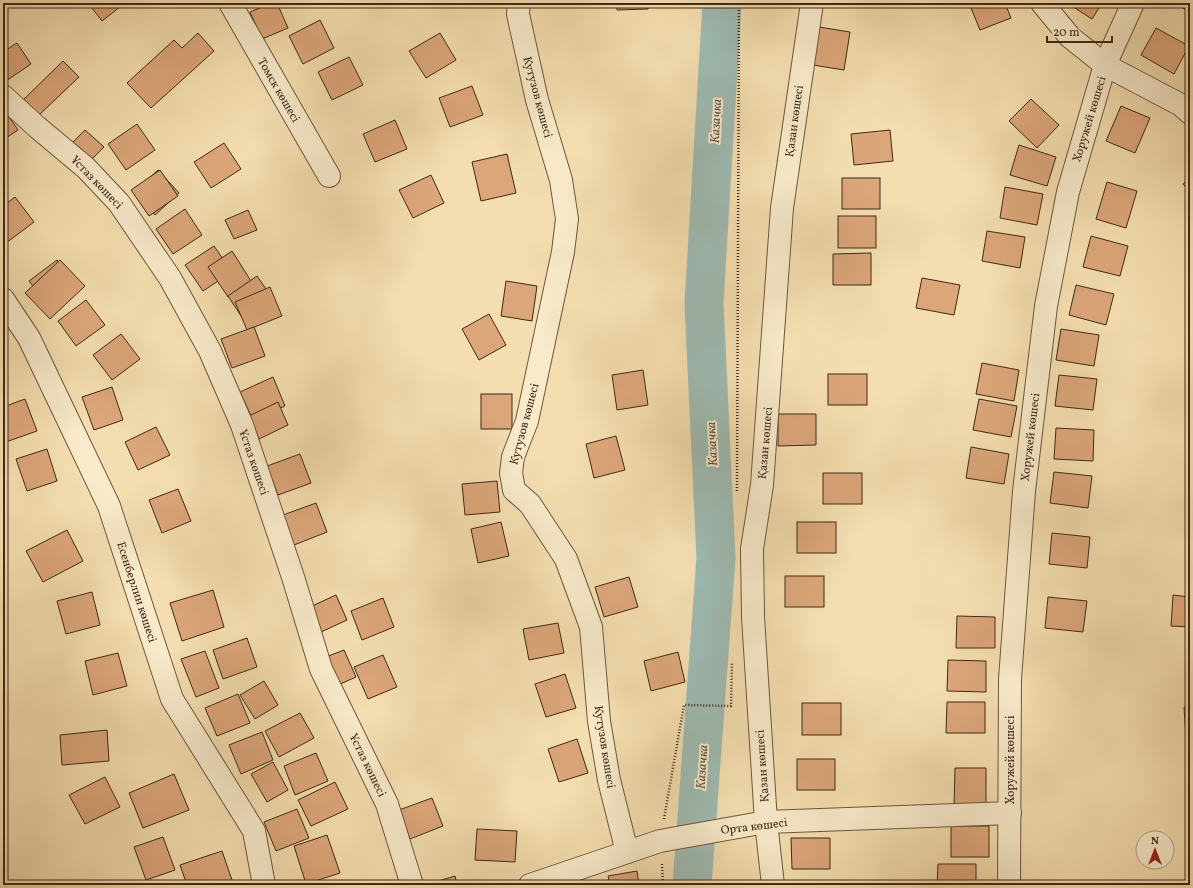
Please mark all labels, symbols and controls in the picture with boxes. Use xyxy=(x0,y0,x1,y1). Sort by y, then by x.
scale bar xyxy=(1047,18,1112,44)
text: 20 m xyxy=(1053,25,1080,41)
street label: Томск көшесі xyxy=(253,55,303,126)
street label: Кутузов көшесі xyxy=(518,55,556,140)
street label: Хоружей көшесі xyxy=(1069,74,1111,164)
street label: Қазан көшесі xyxy=(782,84,808,158)
water label: Казачка xyxy=(707,98,727,144)
street label: Ұстаз көшесі xyxy=(67,152,126,213)
street label: Кутузов көшесі xyxy=(506,381,544,467)
street label: Хоружей көшесі xyxy=(1018,392,1044,482)
street label: Қазан көшесі xyxy=(755,406,777,480)
water label: Казачка xyxy=(703,421,723,467)
street label: Ұстаз көшесі xyxy=(234,427,272,498)
street label: Есенберлин көшесі xyxy=(112,540,160,645)
street label: Кутузов көшесі xyxy=(590,705,619,790)
street label: Хоружей көшесі xyxy=(1003,715,1019,805)
street label: Қазан көшесі xyxy=(752,729,774,803)
street label: Ұстаз көшесі xyxy=(345,731,390,800)
water label: Казачка xyxy=(692,744,714,790)
street label: Орта көшесі xyxy=(720,815,789,839)
north arrow xyxy=(1135,830,1175,870)
text: N xyxy=(1151,834,1159,849)

